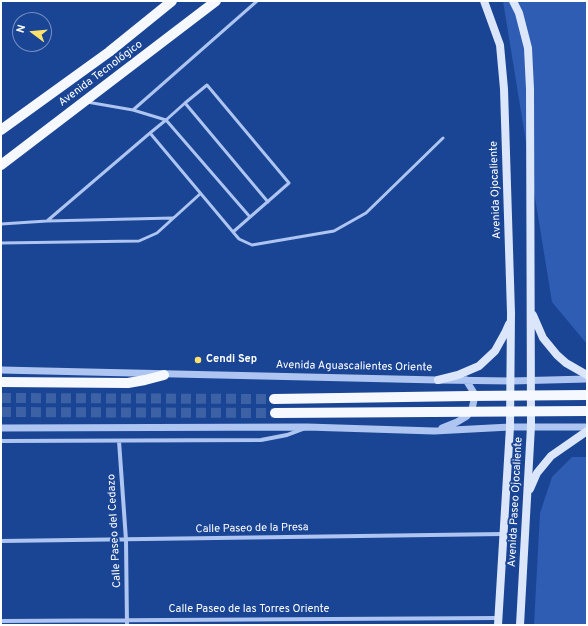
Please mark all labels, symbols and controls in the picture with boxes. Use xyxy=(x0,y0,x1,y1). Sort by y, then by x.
north arrow xyxy=(12,12,52,52)
text: N xyxy=(14,23,29,35)
street label: Avenida Tecnológico xyxy=(57,38,145,110)
street label: Avenida Ojocaliente xyxy=(488,141,504,239)
place label: Cendi Sep xyxy=(206,353,257,367)
marker: Cendi Sep xyxy=(193,355,203,365)
street label: Avenida Aguascalientes Oriente xyxy=(276,359,432,375)
street label: Avenida Paseo Ojocaliente xyxy=(506,437,526,567)
street label: Calle Paseo del Cedazo xyxy=(105,474,125,588)
street label: Calle Paseo de la Presa xyxy=(195,521,309,537)
street label: Calle Paseo de las Torres Oriente xyxy=(168,603,330,617)

